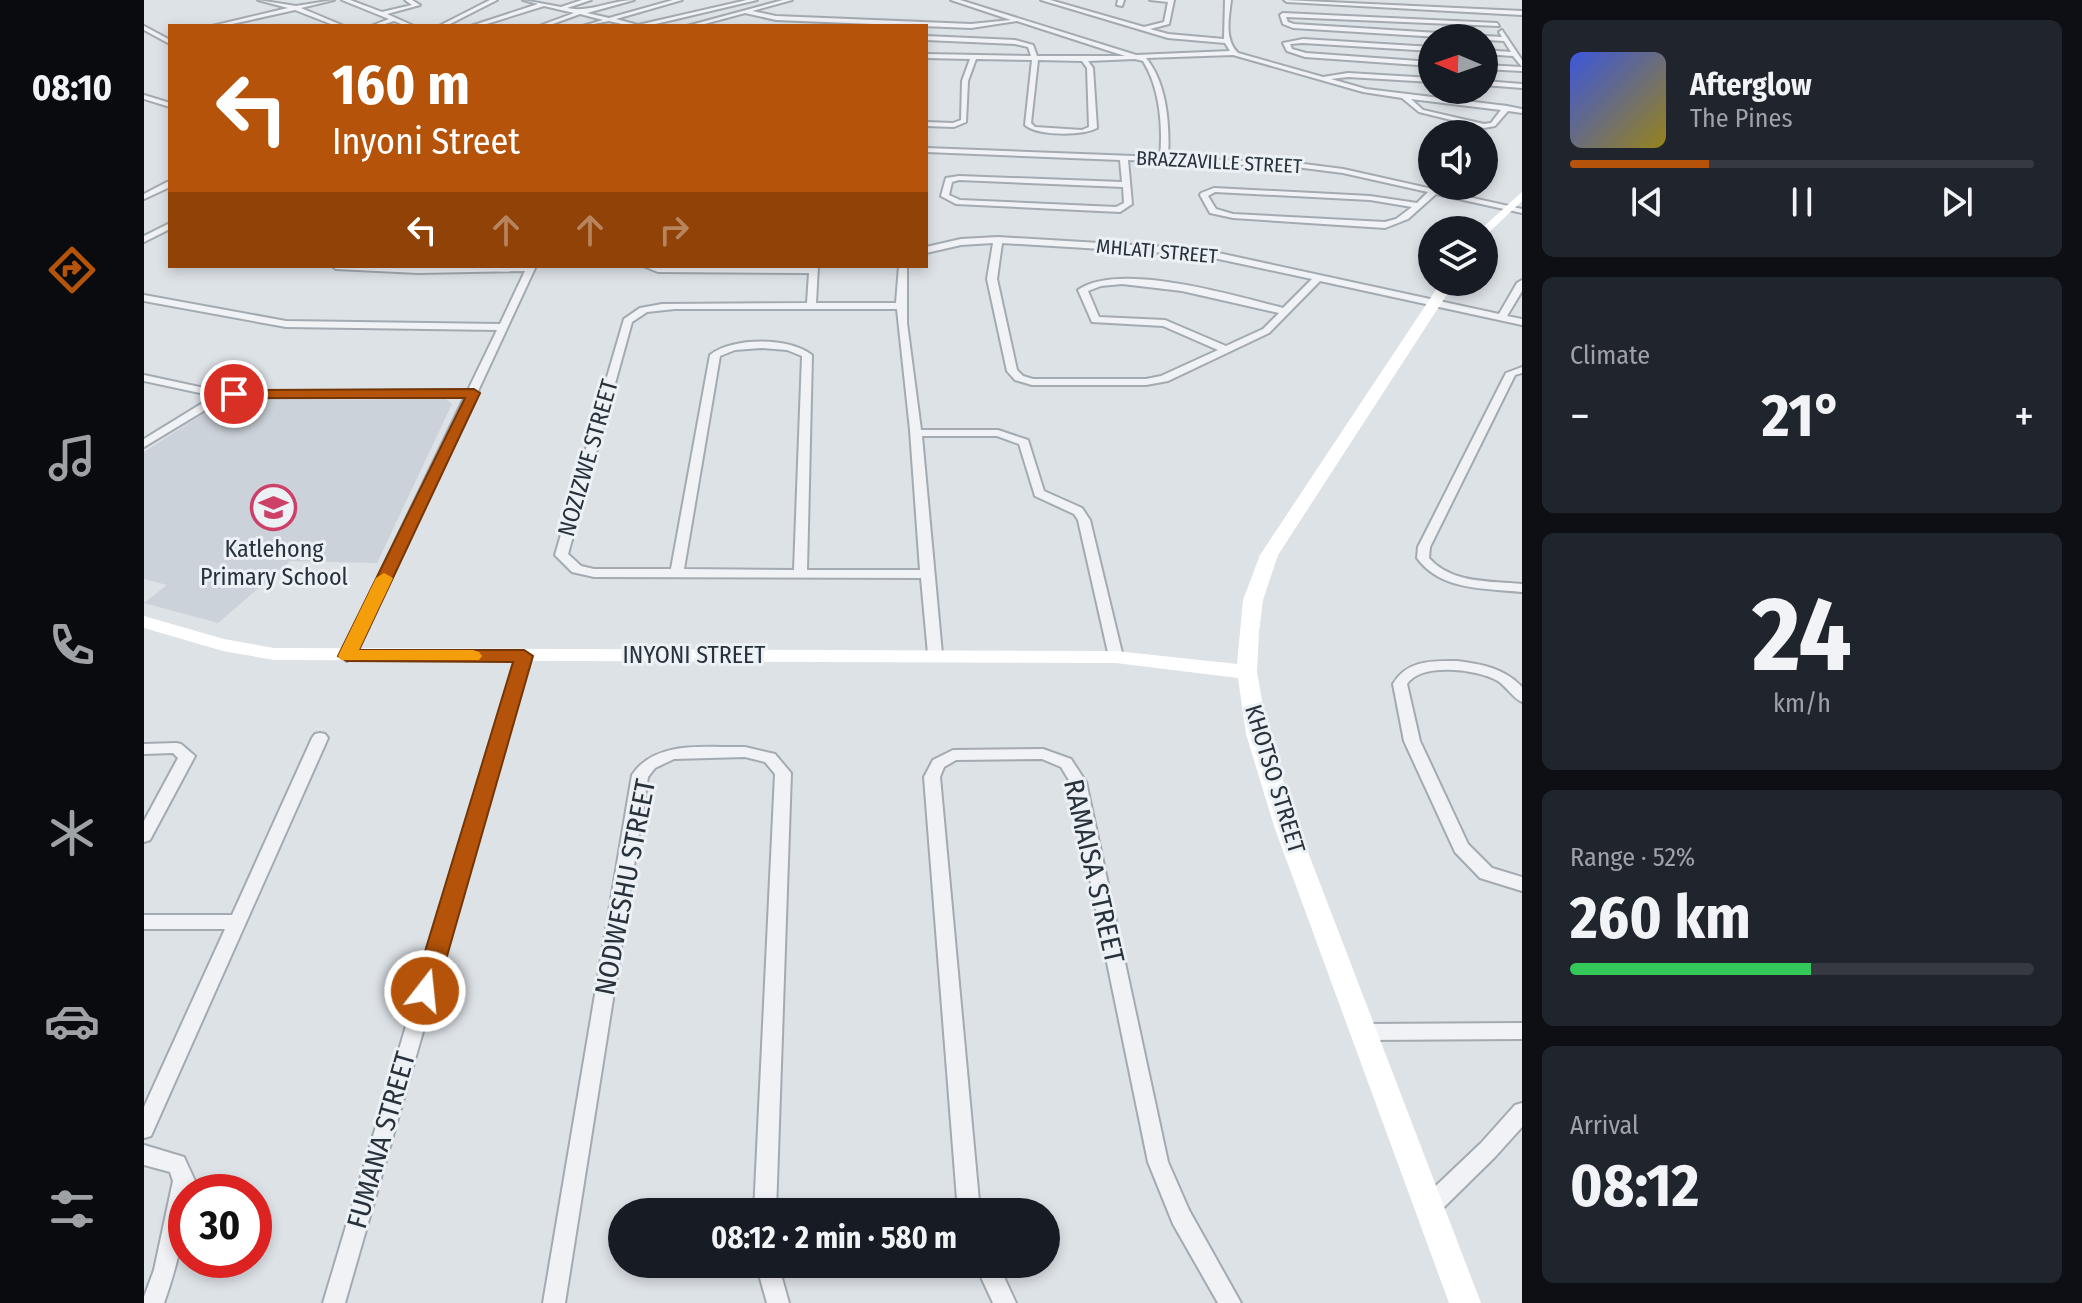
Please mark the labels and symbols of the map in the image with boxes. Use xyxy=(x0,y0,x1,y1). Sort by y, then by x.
north arrow xyxy=(1418,24,1498,104)
street label: BRAZZAVILLE STREET xyxy=(1135,146,1303,178)
street label: MHLATI STREET xyxy=(1095,234,1219,268)
pin xyxy=(200,360,268,428)
street label: NOZIZWE STREET xyxy=(552,376,624,540)
school or university icon: Katlehong Primary School xyxy=(250,483,298,531)
place label: Katlehong Primary School xyxy=(200,535,348,591)
street label: INYONI STREET xyxy=(623,641,765,669)
street label: KHOTSO STREET xyxy=(1239,701,1311,857)
street label: NODWESHU STREET xyxy=(588,776,662,998)
street label: RAMAISA STREET xyxy=(1057,776,1131,966)
position arrow xyxy=(383,949,467,1033)
street label: FUMANA STREET xyxy=(340,1048,422,1232)
speed limit sign: 30 xyxy=(168,1174,272,1278)

